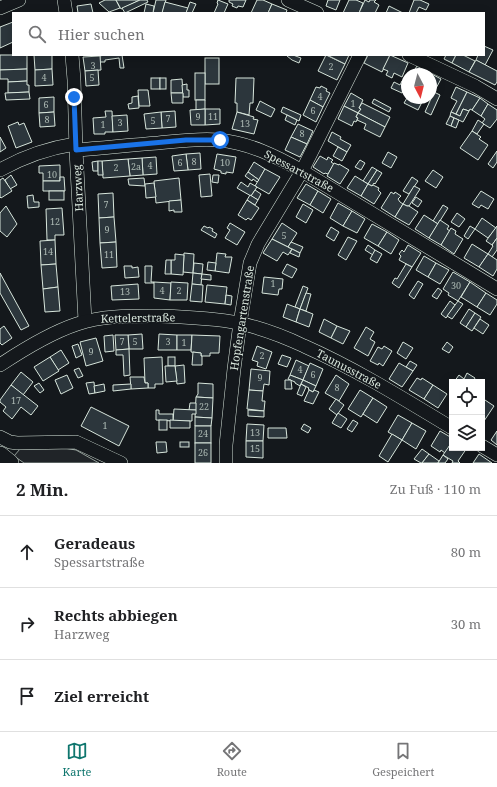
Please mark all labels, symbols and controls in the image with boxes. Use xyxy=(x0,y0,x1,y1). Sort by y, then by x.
search box xyxy=(12,12,485,56)
icon: search xyxy=(26,23,48,45)
text: Hier suchen xyxy=(58,24,145,44)
house number: 3 xyxy=(90,59,96,72)
house number: 2 xyxy=(328,60,334,73)
north arrow xyxy=(401,68,437,104)
house number: 4 xyxy=(41,71,47,84)
house number: 5 xyxy=(89,71,95,84)
route end xyxy=(65,88,83,106)
house number: 4 xyxy=(317,90,323,103)
house number: 1 xyxy=(350,97,356,110)
house number: 6 xyxy=(43,98,49,111)
house number: 6 xyxy=(310,104,316,117)
house number: 9 xyxy=(195,110,201,123)
house number: 11 xyxy=(208,110,218,123)
house number: 7 xyxy=(165,112,171,125)
house number: 8 xyxy=(44,113,50,126)
house number: 5 xyxy=(150,114,156,127)
house number: 3 xyxy=(117,116,123,129)
house number: 13 xyxy=(240,117,250,130)
house number: 1 xyxy=(100,118,106,131)
house number: 8 xyxy=(299,127,305,140)
route start xyxy=(211,131,229,149)
street label: Spessartstraße xyxy=(262,146,337,195)
house number: 8 xyxy=(191,155,197,168)
house number: 6 xyxy=(177,156,183,169)
house number: 10 xyxy=(220,156,230,169)
house number: 4 xyxy=(147,159,153,172)
house number: 2a xyxy=(131,160,141,173)
house number: 2 xyxy=(113,161,119,174)
street label: Harzweg xyxy=(69,164,86,212)
house number: 10 xyxy=(47,168,57,181)
house number: 7 xyxy=(103,198,109,211)
house number: 12 xyxy=(50,215,60,228)
house number: 9 xyxy=(104,223,110,236)
house number: 5 xyxy=(281,229,287,242)
house number: 14 xyxy=(43,245,53,258)
house number: 11 xyxy=(104,248,114,261)
street label: Hopfengartenstraße xyxy=(226,264,257,371)
house number: 1 xyxy=(270,277,276,290)
house number: 30 xyxy=(451,279,461,292)
house number: 4 xyxy=(159,284,165,297)
house number: 2 xyxy=(176,284,182,297)
house number: 13 xyxy=(120,285,130,298)
street label: Kettelerstraße xyxy=(101,309,175,326)
house number: 7 xyxy=(119,335,125,348)
house number: 5 xyxy=(132,335,138,348)
house number: 3 xyxy=(165,335,171,348)
house number: 1 xyxy=(181,336,187,349)
house number: 9 xyxy=(88,345,94,358)
street label: Taunusstraße xyxy=(314,345,384,392)
house number: 2 xyxy=(259,349,265,362)
house number: 4 xyxy=(297,363,303,376)
house number: 6 xyxy=(310,368,316,381)
house number: 9 xyxy=(257,371,263,384)
map controls xyxy=(449,379,485,451)
button: locate xyxy=(449,379,485,415)
house number: 8 xyxy=(334,381,340,394)
house number: 17 xyxy=(11,394,21,407)
house number: 22 xyxy=(199,400,209,413)
button: layers xyxy=(449,415,485,451)
house number: 1 xyxy=(102,419,108,432)
house number: 13 xyxy=(250,426,260,439)
house number: 24 xyxy=(198,427,208,440)
house number: 15 xyxy=(250,442,260,455)
house number: 26 xyxy=(198,446,208,459)
text: 2 Min. xyxy=(16,478,69,501)
text: Zu Fuß · 110 m xyxy=(390,480,481,498)
text: Geradeaus xyxy=(54,533,135,553)
icon: ahead xyxy=(16,541,38,563)
text: 80 m xyxy=(451,543,481,561)
text: Spessartstraße xyxy=(54,553,145,571)
text: Rechts abbiegen xyxy=(54,605,178,625)
icon: right xyxy=(16,613,38,635)
text: 30 m xyxy=(451,615,481,633)
text: Harzweg xyxy=(54,625,110,643)
icon: arrive xyxy=(16,685,38,707)
text: Ziel erreicht xyxy=(54,686,149,706)
tab: Karte xyxy=(63,740,91,779)
tab: Route xyxy=(217,740,247,779)
tab: Gespeichert xyxy=(372,740,434,779)

